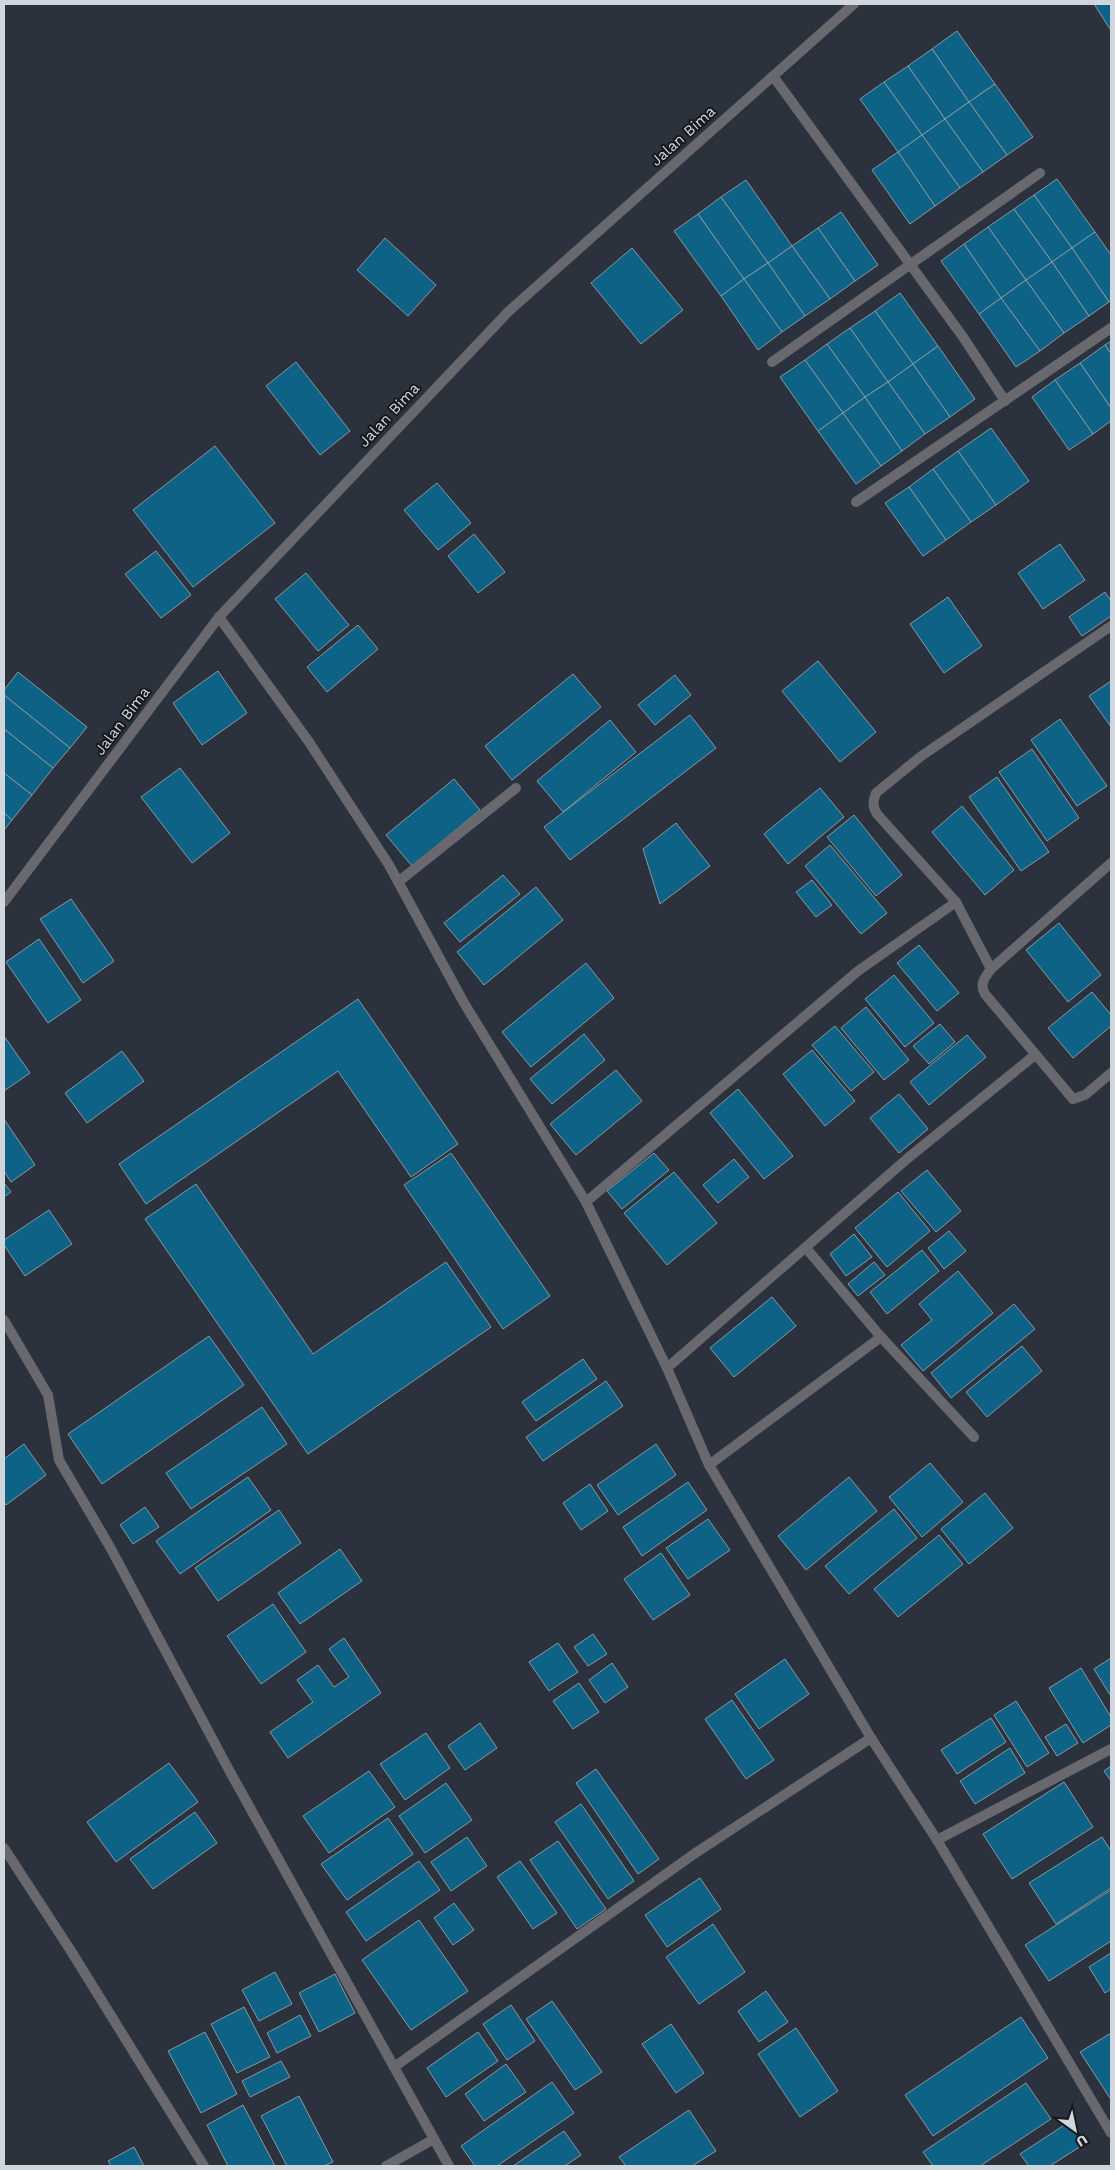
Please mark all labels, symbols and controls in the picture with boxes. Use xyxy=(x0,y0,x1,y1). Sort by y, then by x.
street label: Jalan Bima xyxy=(647,102,719,170)
street label: Jalan Bima xyxy=(355,379,423,451)
street label: Jalan Bima xyxy=(91,683,154,759)
north arrow xyxy=(1050,2105,1100,2155)
text: U xyxy=(1074,2131,1091,2150)

